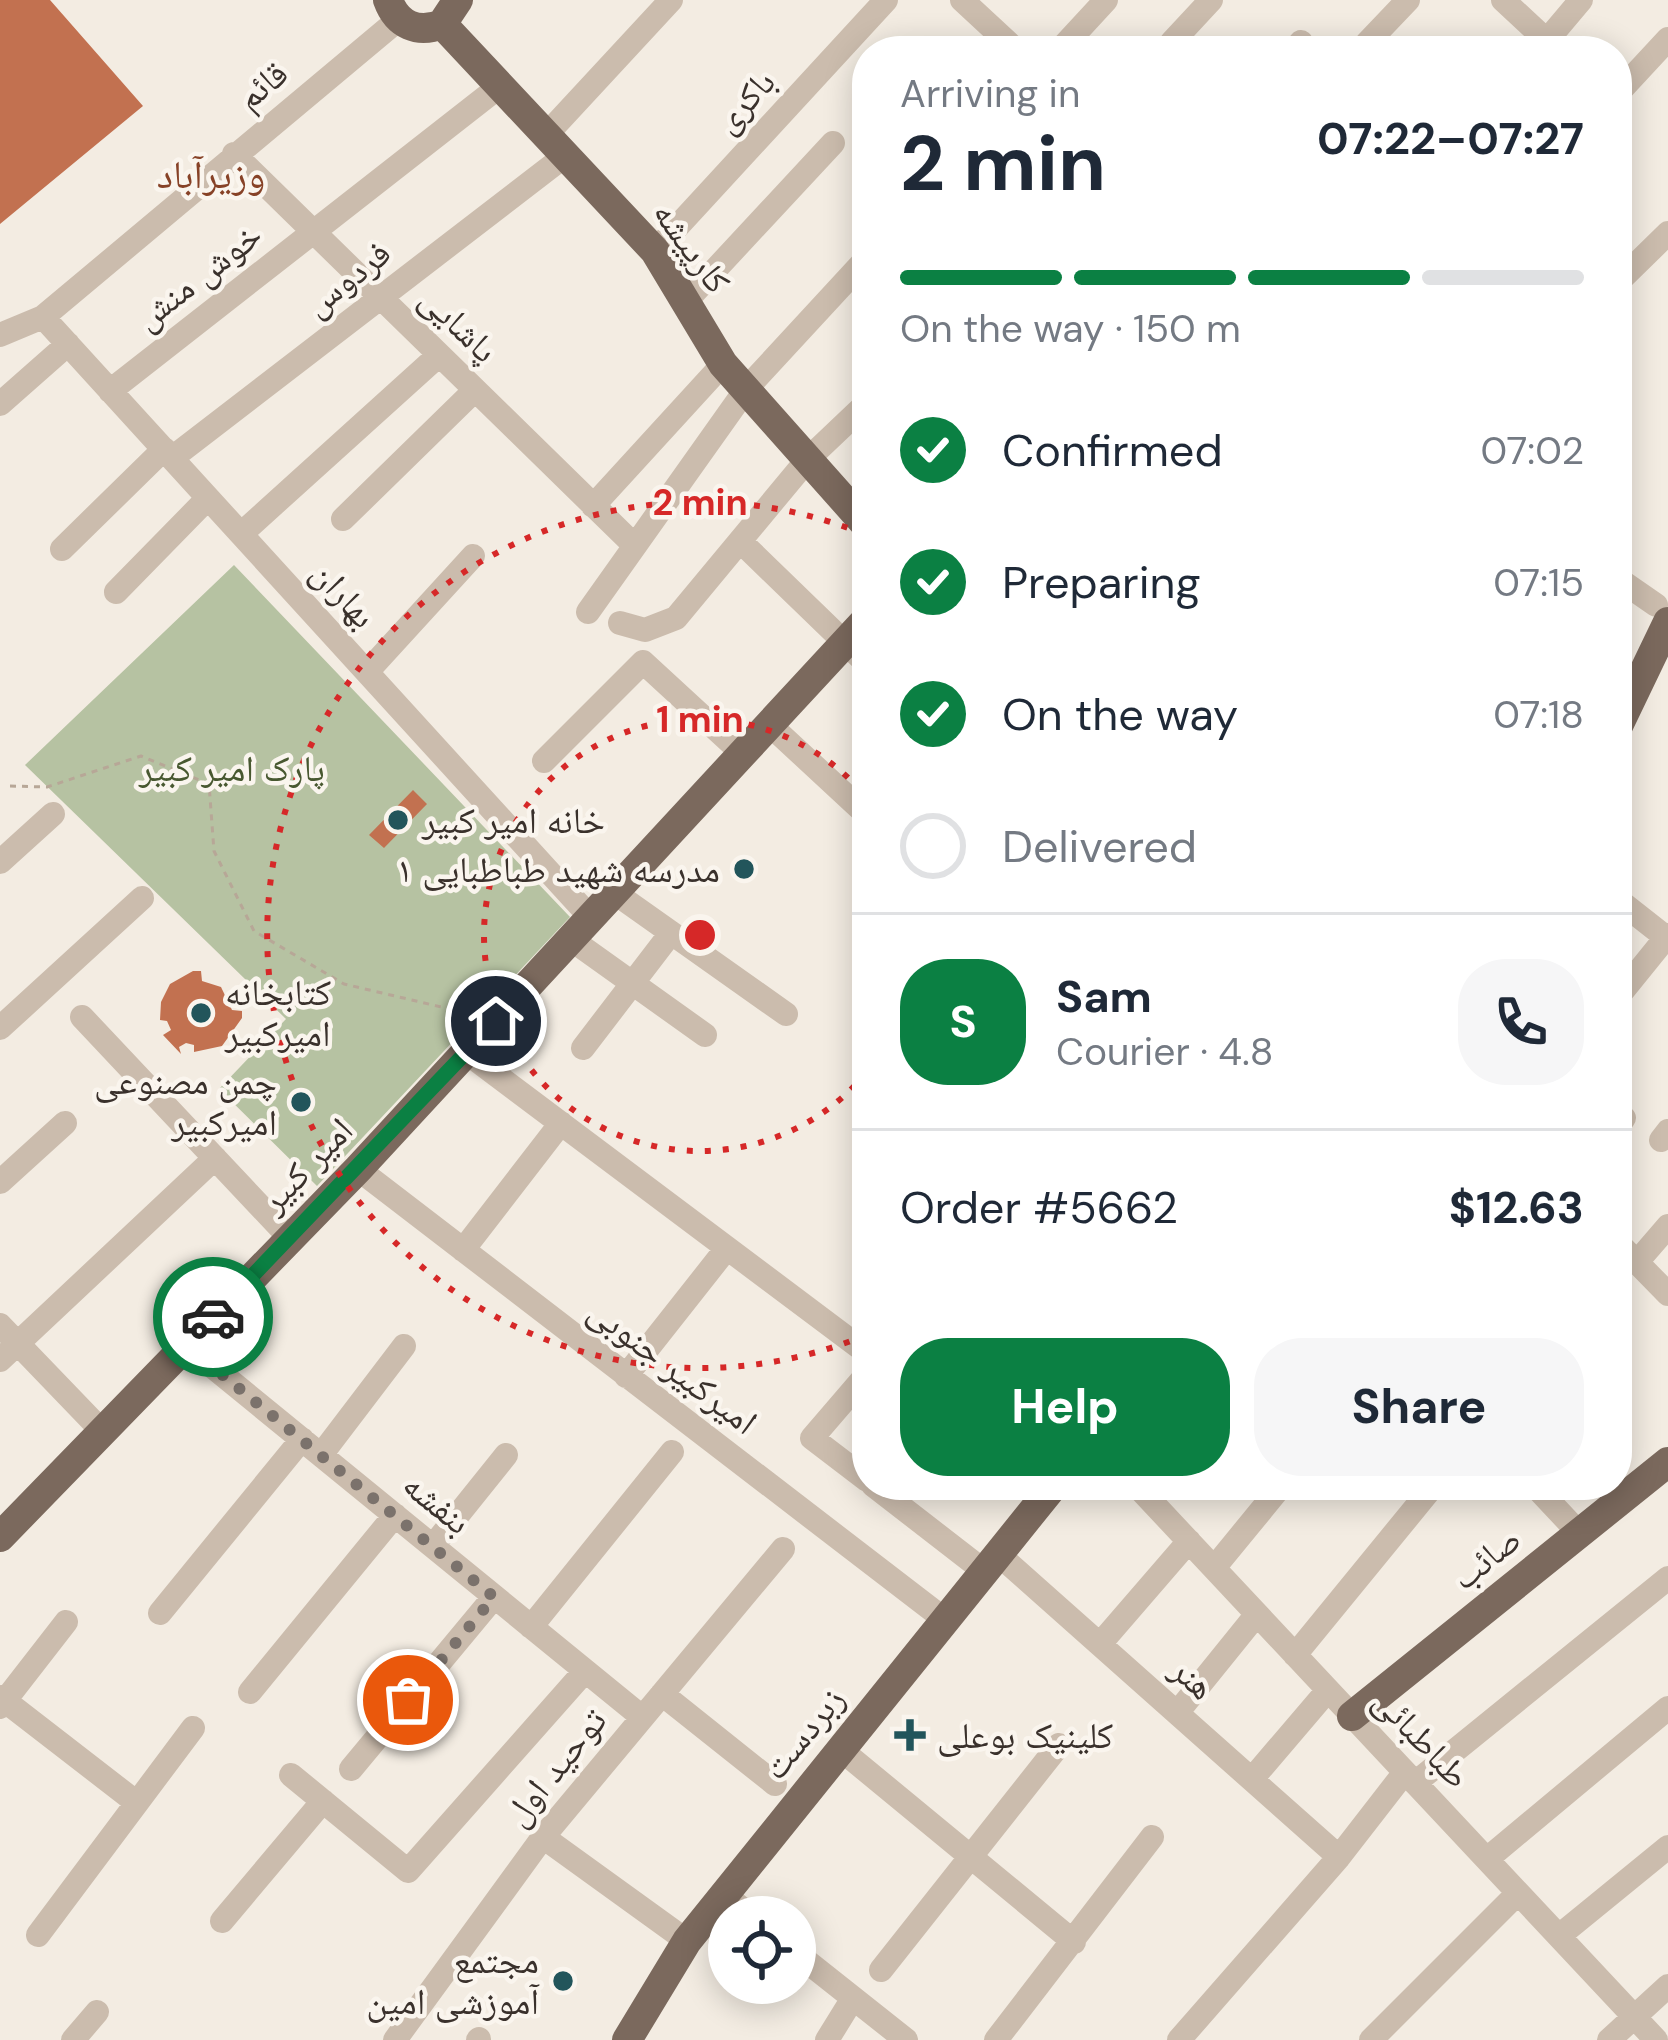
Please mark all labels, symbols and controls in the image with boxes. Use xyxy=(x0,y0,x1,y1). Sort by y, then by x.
street label: قائم xyxy=(227,50,297,120)
street label: باکری xyxy=(703,59,785,143)
text: Arriving in xyxy=(900,68,1080,119)
text: 07:22–07:27 xyxy=(1317,109,1584,168)
text: 2 min xyxy=(900,113,1106,214)
district label: وزیرآباد xyxy=(157,149,265,200)
street label: کارپیشه xyxy=(643,191,741,303)
street label: خوش منش xyxy=(125,212,271,340)
street label: فردوس xyxy=(294,229,400,327)
street label: پاشایی xyxy=(410,275,508,373)
text: On the way · 150 m xyxy=(900,303,1241,354)
icon: check xyxy=(900,417,966,483)
text: Confirmed xyxy=(1002,421,1223,480)
text: 07:02 xyxy=(1480,425,1584,476)
text: 2 min xyxy=(652,479,748,526)
icon: check xyxy=(900,549,966,615)
street label: بهاران xyxy=(301,550,387,638)
text: Preparing xyxy=(1002,553,1201,612)
text: 07:15 xyxy=(1493,557,1584,608)
icon: check xyxy=(900,681,966,747)
text: On the way xyxy=(1002,685,1238,744)
text: 07:18 xyxy=(1493,689,1584,740)
text: 1 min xyxy=(656,696,744,743)
park label: پارک امیر کبیر xyxy=(138,745,325,792)
place label: خانه امیر کبیر xyxy=(421,797,605,844)
marker: خانه امیر کبیر xyxy=(385,807,411,833)
text: Delivered xyxy=(1002,817,1197,876)
place label: مدرسه شهید طباطبایی ۱ xyxy=(396,846,720,893)
marker: مدرسه شهید طباطبایی ۱ xyxy=(731,856,757,882)
centre of rings xyxy=(679,914,721,956)
button: phone xyxy=(1458,959,1584,1085)
text: Sam xyxy=(1056,967,1152,1026)
place label: کتابخانه امیرکبیر xyxy=(224,969,331,1057)
pin xyxy=(445,970,547,1072)
icon: home xyxy=(463,988,529,1054)
text: S xyxy=(949,992,977,1051)
marker: کتابخانه امیرکبیر xyxy=(188,1000,214,1026)
text: Courier · 4.8 xyxy=(1056,1026,1273,1077)
place label: چمن مصنوعی امیرکبیر xyxy=(94,1058,277,1146)
marker: چمن مصنوعی امیرکبیر xyxy=(288,1089,314,1115)
street label: امیر کبیر xyxy=(248,1107,363,1223)
text: Order #5662 xyxy=(900,1178,1178,1237)
text: $12.63 xyxy=(1449,1178,1584,1237)
courier xyxy=(153,1257,273,1377)
icon: car xyxy=(180,1284,246,1350)
street label: امیرکبیر جنوبی xyxy=(579,1287,767,1445)
button: Help xyxy=(900,1338,1230,1476)
button: Share xyxy=(1254,1338,1584,1476)
street label: بنفشه xyxy=(393,1461,481,1545)
street label: صائب xyxy=(1441,1516,1531,1600)
street label: هنر xyxy=(1160,1645,1225,1710)
pin xyxy=(357,1649,459,1751)
icon: bag xyxy=(375,1667,441,1733)
street label: زبردست xyxy=(751,1677,855,1789)
street label: طباطبائی xyxy=(1363,1678,1481,1798)
street label: توحید اول xyxy=(493,1698,617,1836)
place label: کلینیک بوعلی xyxy=(937,1712,1113,1759)
marker: کلینیک بوعلی xyxy=(894,1719,926,1751)
map controls xyxy=(708,1896,816,2004)
button: locate xyxy=(708,1896,816,2004)
place label: مجتمع آموزشی امین xyxy=(366,1937,540,2025)
marker: مجتمع آموزشی امین xyxy=(550,1968,576,1994)

